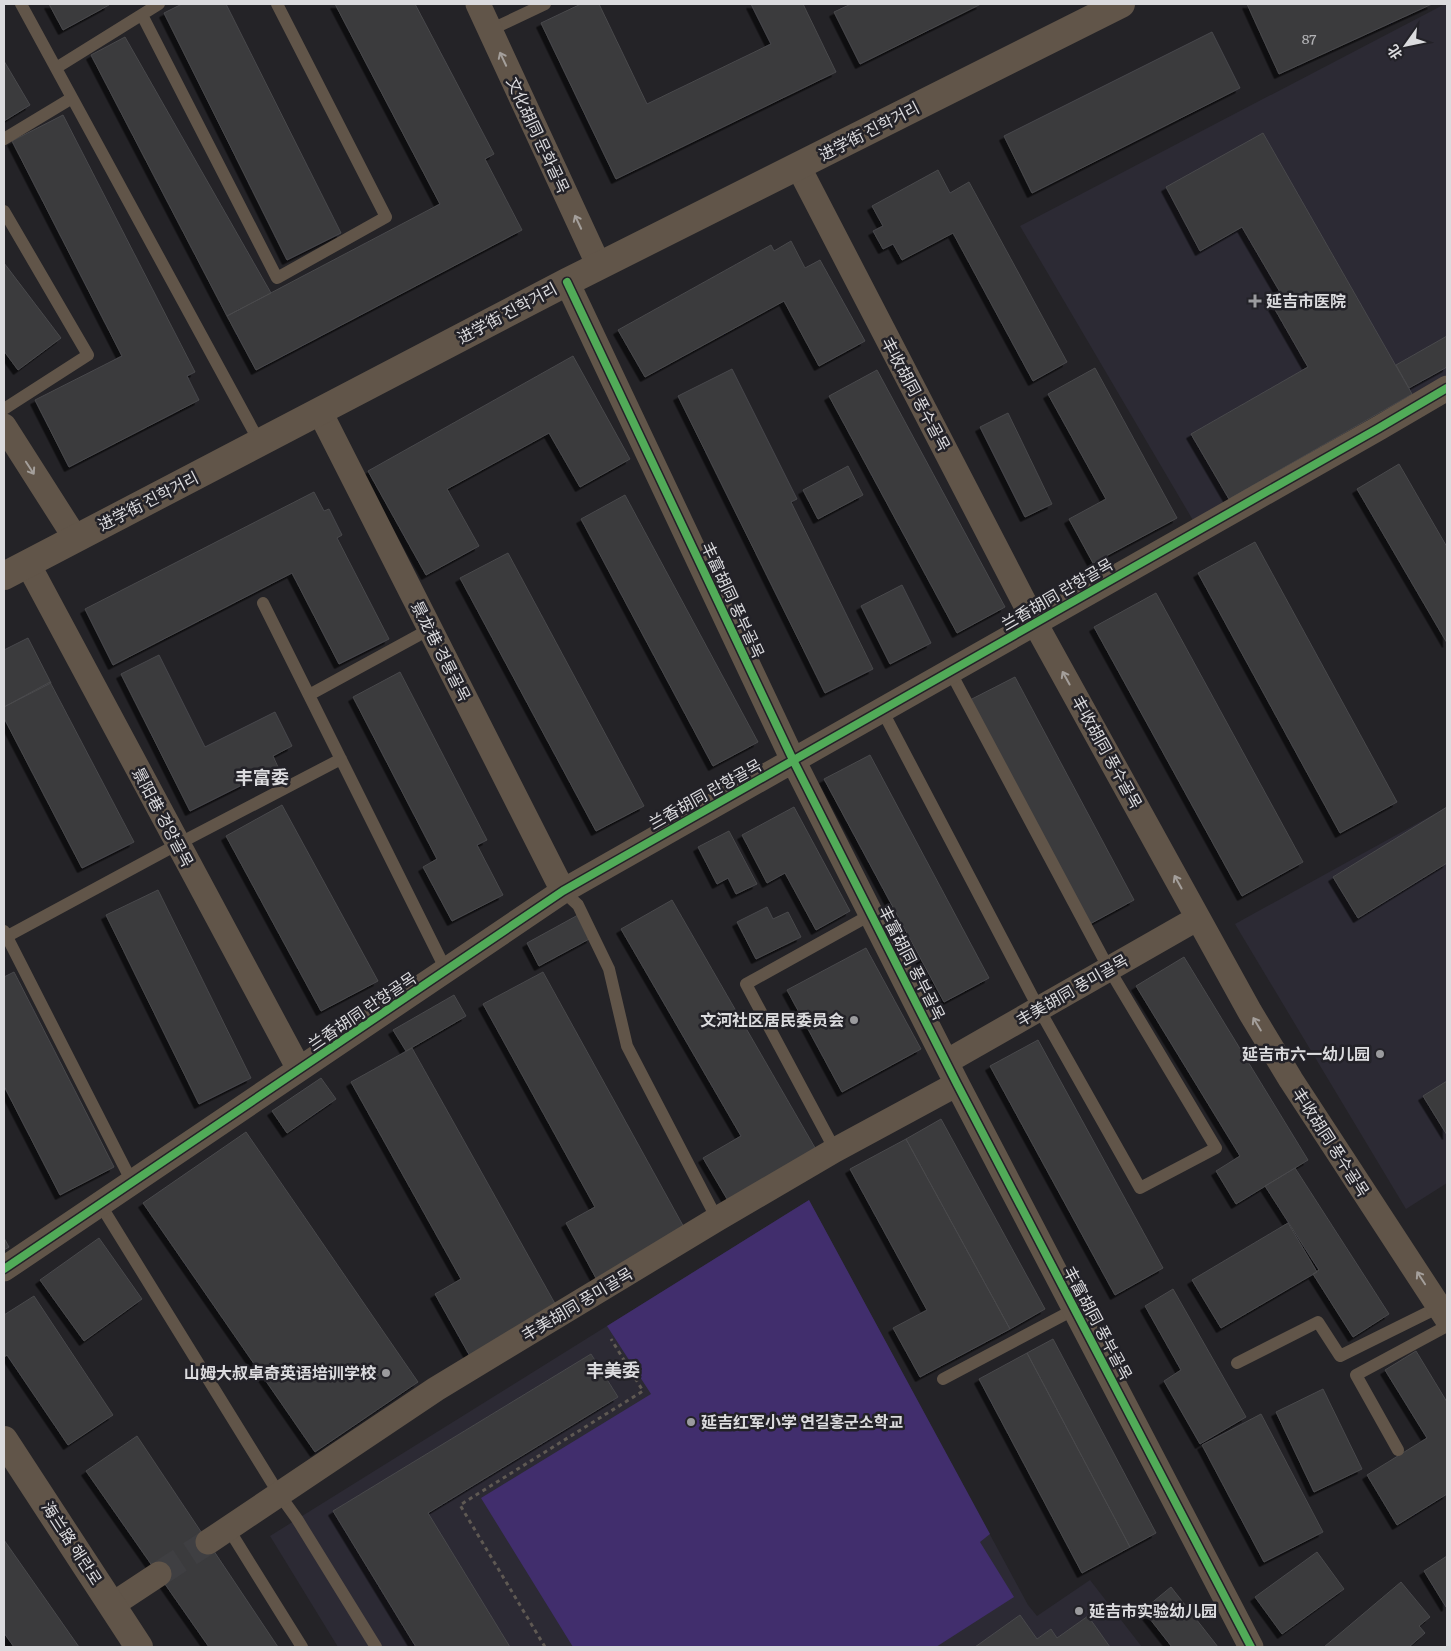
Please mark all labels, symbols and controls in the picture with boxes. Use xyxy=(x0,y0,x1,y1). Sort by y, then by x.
north arrow xyxy=(1381,20,1431,70)
house number: 87 xyxy=(1302,28,1316,48)
text: 北 xyxy=(1382,41,1406,64)
one-way arrow xyxy=(498,51,508,66)
street label: 文化胡同 문화골목 xyxy=(501,72,577,197)
street label: 进学街 진학거리 xyxy=(814,94,923,166)
one-way arrow xyxy=(573,215,583,230)
street label: 进学街 진학거리 xyxy=(452,276,561,349)
place label: 延吉市医院 xyxy=(1266,288,1346,312)
marker: 延吉市医院 xyxy=(1248,294,1262,308)
street label: 丰收胡同 풍수골목 xyxy=(877,332,957,455)
one-way arrow xyxy=(25,460,35,474)
street label: 进学街 진학거리 xyxy=(93,464,202,536)
street label: 丰富胡同 풍부골목 xyxy=(696,537,772,662)
street label: 兰香胡同 란향골목 xyxy=(996,551,1117,635)
street label: 景龙巷 경룡골목 xyxy=(406,596,478,705)
one-way arrow xyxy=(1061,671,1070,686)
street label: 丰收胡同 풍수골목 xyxy=(1067,691,1149,813)
street label: 兰香胡同 란향골목 xyxy=(644,752,766,834)
street label: 景阳巷 경양골목 xyxy=(127,762,200,871)
district label: 丰富委 xyxy=(235,763,289,790)
one-way arrow xyxy=(1173,875,1183,889)
street label: 丰富胡同 풍부골목 xyxy=(874,901,952,1024)
street label: 丰美胡同 풍미골목 xyxy=(1011,947,1132,1031)
street label: 兰香胡同 란향골목 xyxy=(302,965,421,1055)
place label: 文河社区居民委员会 xyxy=(700,1007,844,1031)
marker: 文河社区居民委员会 xyxy=(848,1014,860,1026)
one-way arrow xyxy=(1252,1017,1262,1031)
place label: 延吉市六一幼儿园 xyxy=(1242,1041,1370,1065)
marker: 延吉市六一幼儿园 xyxy=(1374,1048,1386,1060)
street label: 丰收胡同 풍수골목 xyxy=(1287,1082,1376,1201)
street label: 丰美胡同 풍미골목 xyxy=(516,1260,637,1346)
street label: 丰富胡同 풍부골목 xyxy=(1059,1261,1139,1384)
one-way arrow xyxy=(1415,1271,1426,1285)
district label: 丰美委 xyxy=(586,1356,640,1383)
place label: 山姆大叔卓奇英语培训学校 xyxy=(184,1360,377,1384)
marker: 山姆大叔卓奇英语培训学校 xyxy=(380,1367,392,1379)
place label: 延吉红军小学 연길홍군소학교 xyxy=(701,1409,904,1433)
marker: 延吉红军小学 연길홍군소학교 xyxy=(685,1416,697,1428)
street label: 海兰路 해란로 xyxy=(37,1496,109,1589)
place label: 延吉市实验幼儿园 xyxy=(1089,1598,1217,1622)
marker: 延吉市实验幼儿园 xyxy=(1073,1605,1085,1617)

